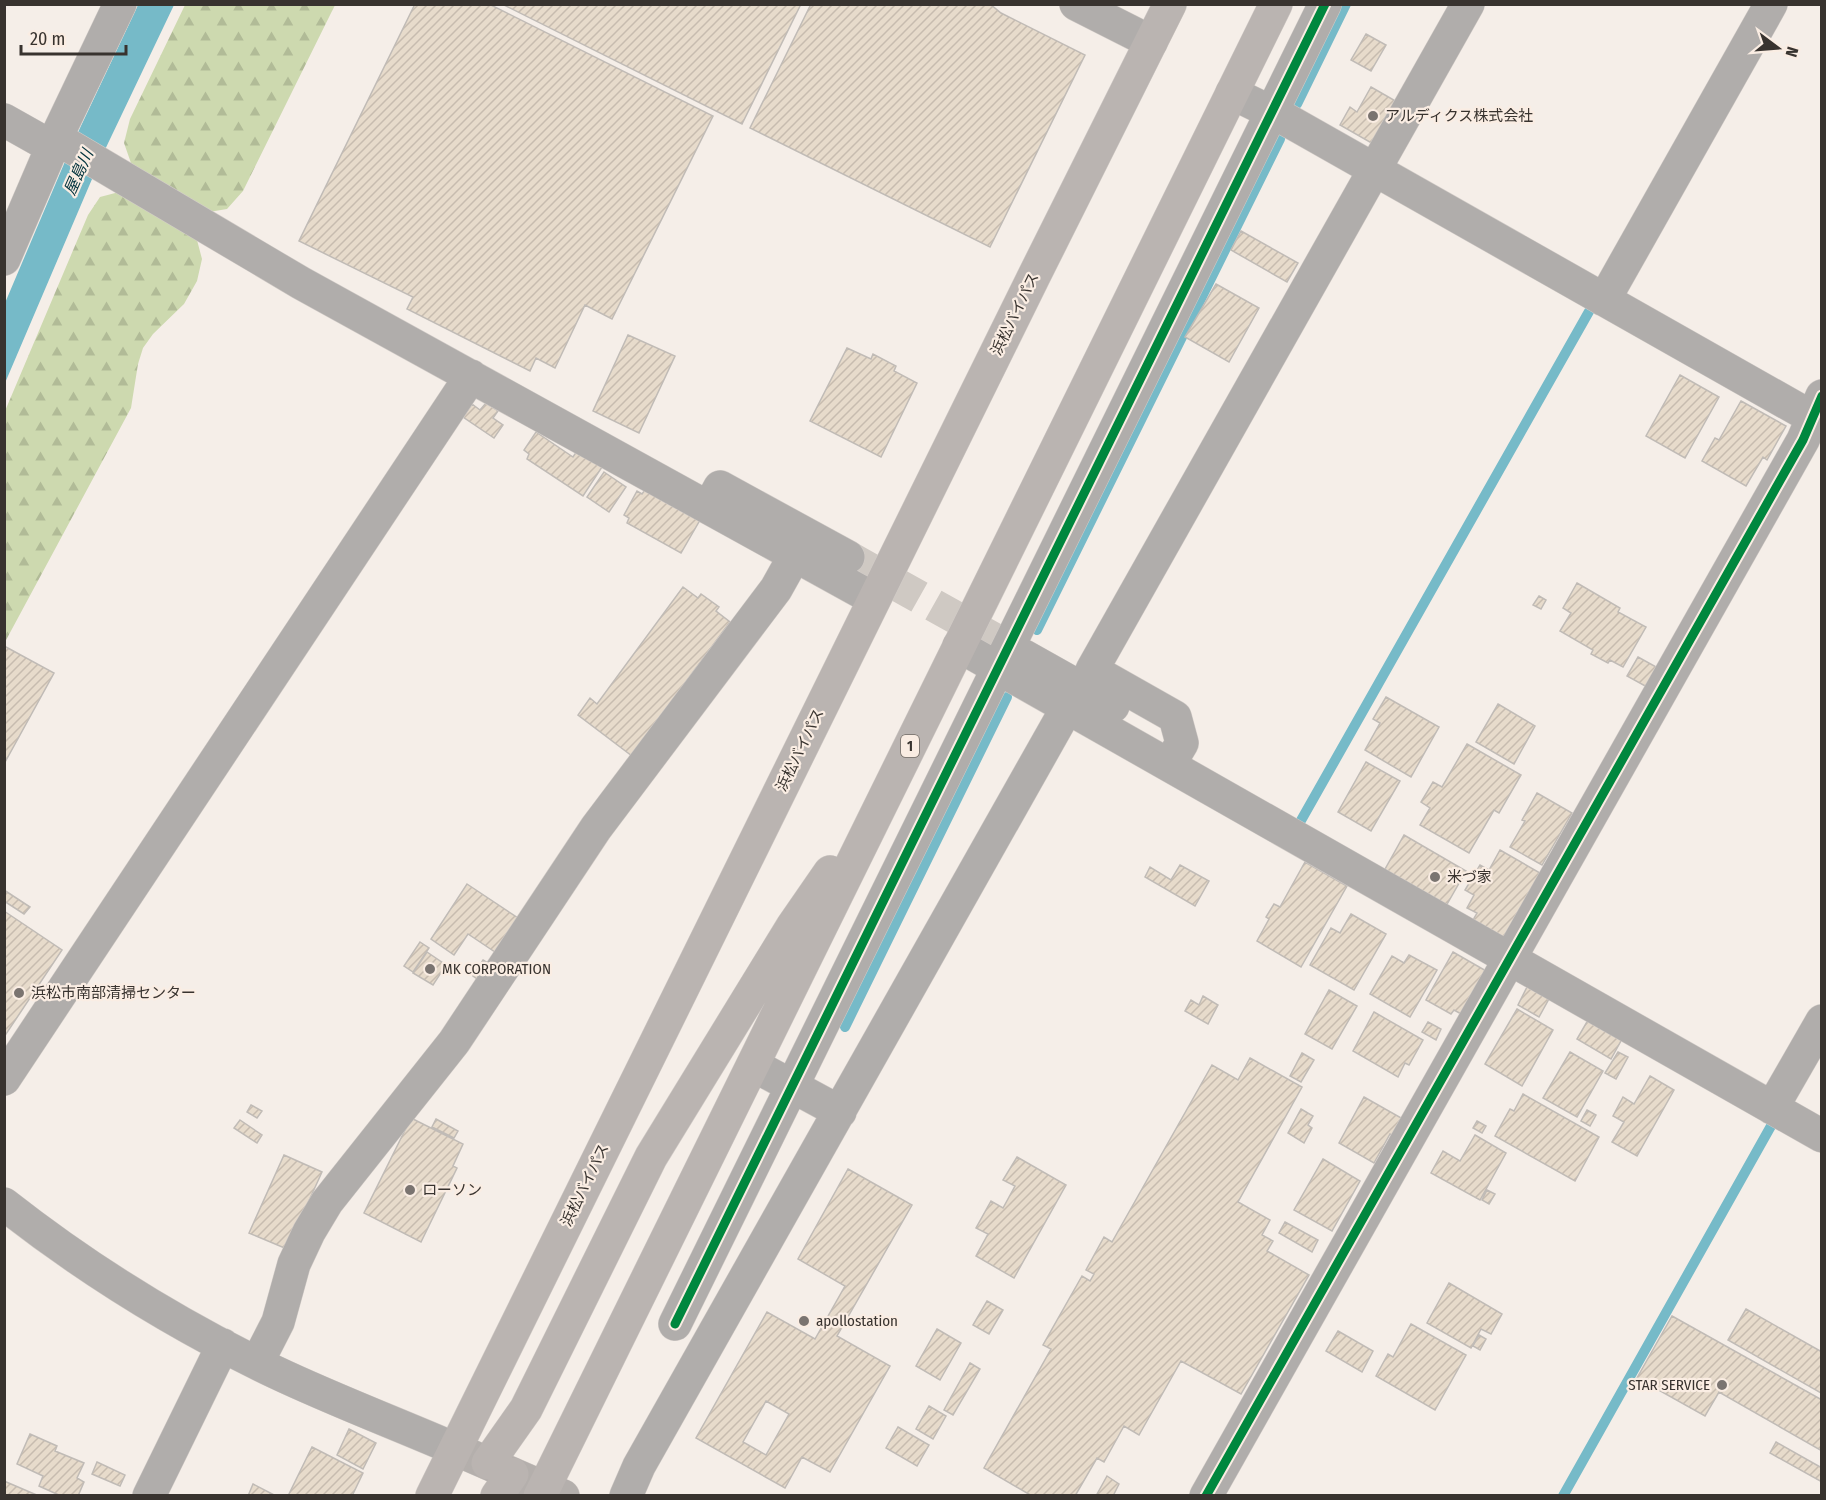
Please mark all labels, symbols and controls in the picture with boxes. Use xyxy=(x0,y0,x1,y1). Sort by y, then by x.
scale bar xyxy=(21,18,126,56)
north arrow xyxy=(1748,18,1808,78)
text: 20 m xyxy=(30,28,65,50)
text: N xyxy=(1781,45,1802,59)
place label: アルディクス株式会社 xyxy=(1385,107,1533,125)
marker: アルディクス株式会社 xyxy=(1366,109,1380,123)
water label: 屋島川 xyxy=(60,145,98,198)
street label: 浜松バイパス xyxy=(987,270,1043,358)
street label: 浜松バイパス xyxy=(772,706,828,794)
road number: 1 xyxy=(901,735,919,757)
place label: 米づ家 xyxy=(1447,868,1492,886)
marker: 米づ家 xyxy=(1428,870,1442,884)
place label: MK CORPORATION xyxy=(442,960,551,978)
marker: MK CORPORATION xyxy=(423,962,437,976)
place label: 浜松市南部清掃センター xyxy=(31,984,196,1002)
marker: 浜松市南部清掃センター xyxy=(12,986,26,1000)
street label: 浜松バイパス xyxy=(557,1141,613,1229)
place label: ローソン xyxy=(422,1181,482,1199)
marker: ローソン xyxy=(403,1183,417,1197)
place label: apollostation xyxy=(816,1312,898,1330)
marker: apollostation xyxy=(797,1314,811,1328)
place label: STAR SERVICE xyxy=(1628,1376,1710,1394)
marker: STAR SERVICE xyxy=(1715,1378,1729,1392)

